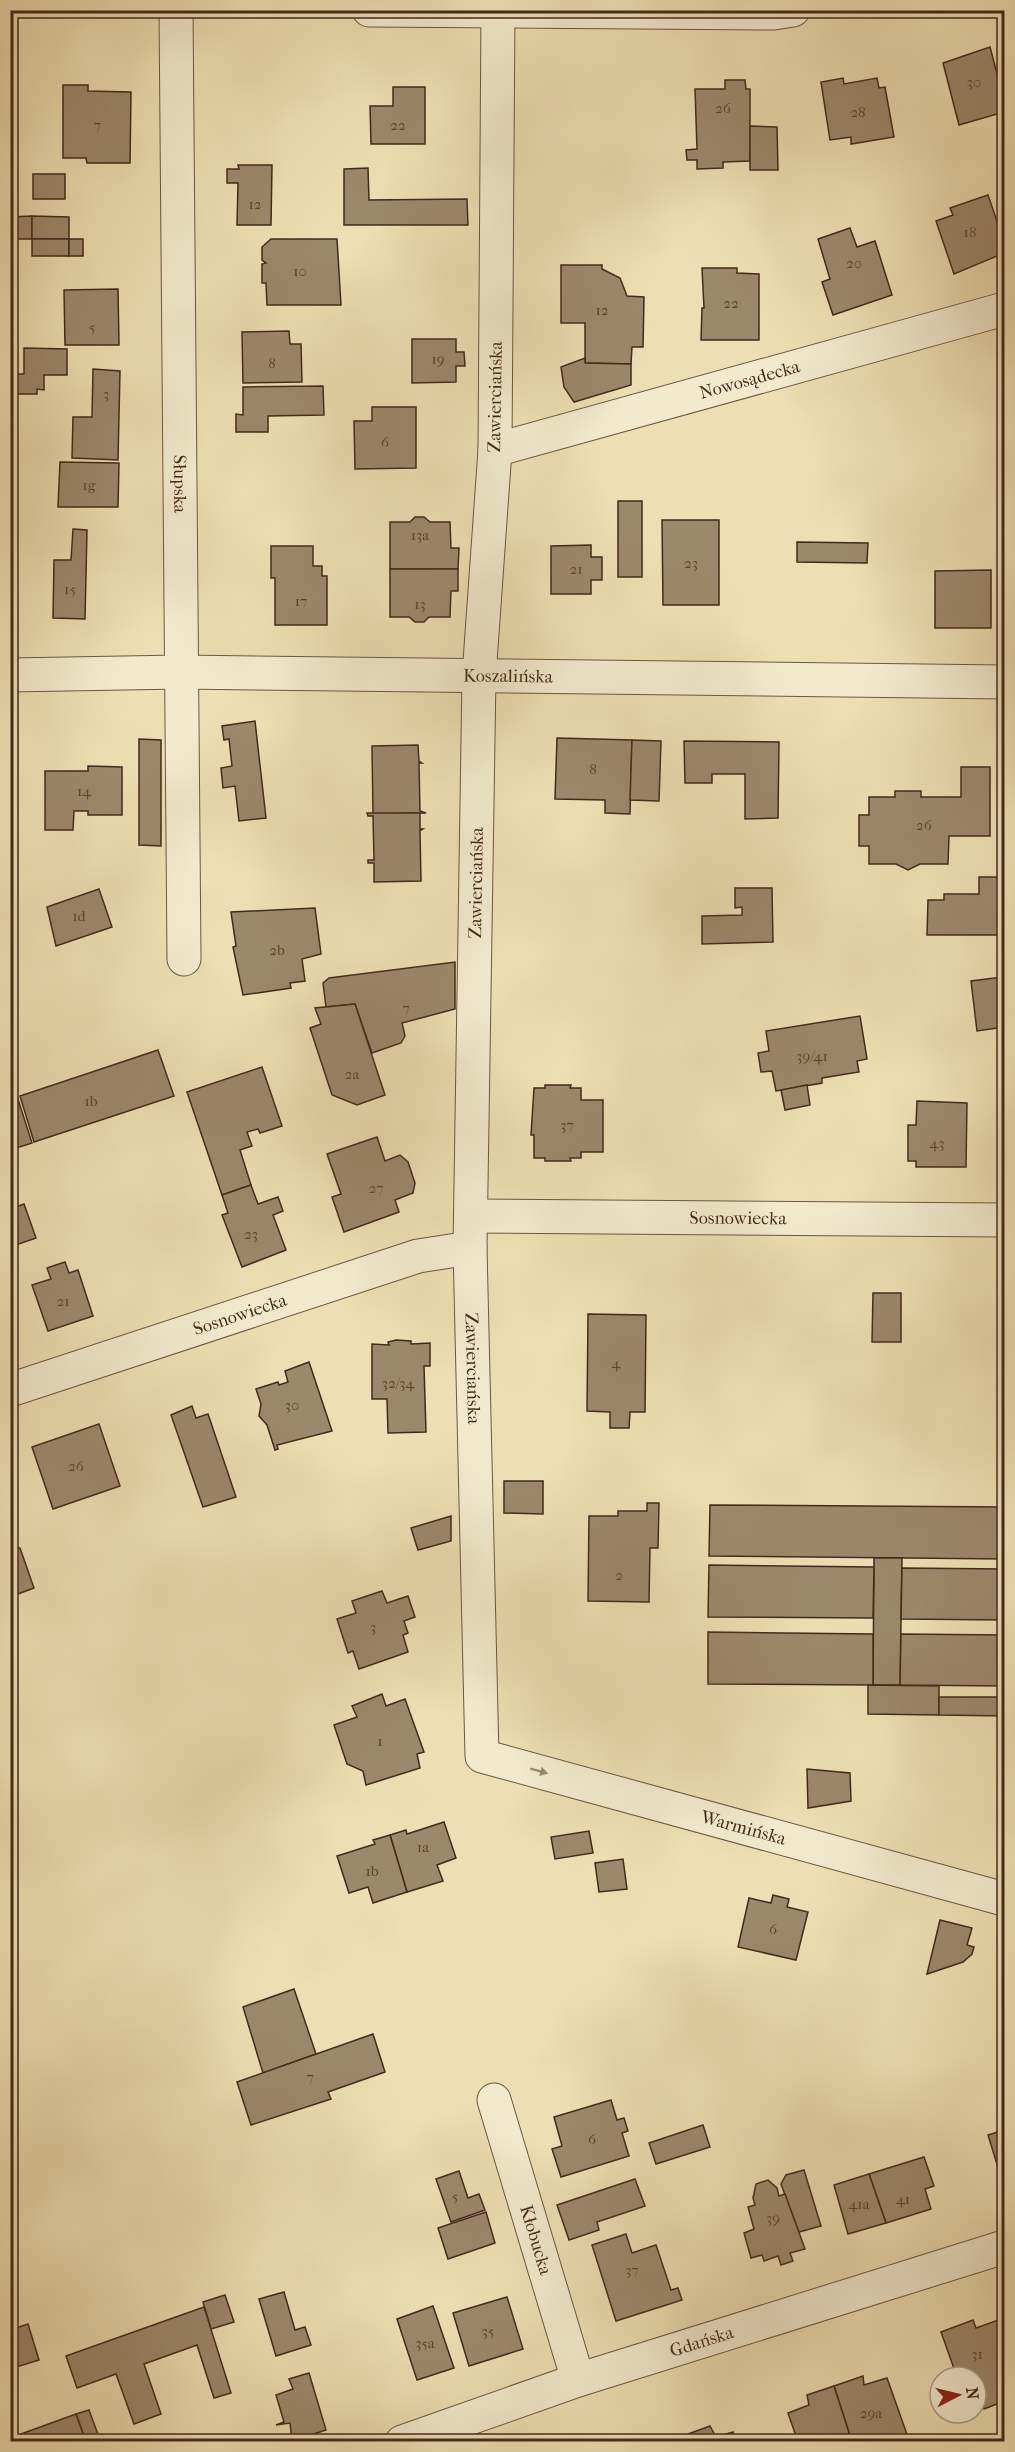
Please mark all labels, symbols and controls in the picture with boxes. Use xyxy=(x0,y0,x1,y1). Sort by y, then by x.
house number: 30 xyxy=(967,73,981,91)
house number: 26 xyxy=(715,99,732,117)
house number: 28 xyxy=(850,103,866,121)
house number: 7 xyxy=(93,116,101,134)
house number: 22 xyxy=(390,116,406,134)
house number: 12 xyxy=(248,195,262,213)
house number: 18 xyxy=(964,223,976,241)
house number: 20 xyxy=(846,254,862,272)
house number: 10 xyxy=(293,262,307,280)
house number: 22 xyxy=(723,294,739,312)
house number: 12 xyxy=(595,301,609,319)
house number: 5 xyxy=(89,318,95,336)
street label: Zawierciańska xyxy=(484,340,507,453)
house number: 19 xyxy=(431,350,445,368)
house number: 8 xyxy=(268,354,276,372)
street label: Nowosądecka xyxy=(697,356,803,404)
house number: 3 xyxy=(103,385,109,403)
house number: 6 xyxy=(381,433,390,451)
street label: Słupska xyxy=(169,455,190,514)
house number: 1g xyxy=(82,476,97,494)
house number: 13a xyxy=(411,526,430,544)
house number: 23 xyxy=(684,554,698,572)
house number: 21 xyxy=(569,560,583,578)
house number: 15 xyxy=(64,580,76,598)
house number: 17 xyxy=(295,592,307,610)
house number: 13 xyxy=(414,595,426,613)
street label: Koszalińska xyxy=(463,665,554,688)
house number: 8 xyxy=(589,760,597,778)
house number: 14 xyxy=(77,782,92,800)
house number: 26 xyxy=(916,816,933,834)
street label: Zawierciańska xyxy=(465,826,488,939)
house number: 1d xyxy=(72,907,87,925)
house number: 2b xyxy=(269,941,285,959)
house number: 7 xyxy=(402,999,410,1017)
house number: 39/41 xyxy=(796,1047,828,1065)
house number: 2a xyxy=(345,1065,360,1083)
house number: 1b xyxy=(84,1092,98,1110)
house number: 37 xyxy=(560,1116,574,1134)
house number: 43 xyxy=(929,1134,945,1152)
house number: 27 xyxy=(369,1179,383,1197)
street label: Sosnowiecka xyxy=(689,1208,787,1229)
house number: 23 xyxy=(244,1225,258,1243)
street label: Sosnowiecka xyxy=(191,1290,290,1340)
house number: 21 xyxy=(56,1292,70,1310)
street label: Zawierciańska xyxy=(461,1312,484,1425)
house number: 4 xyxy=(612,1354,622,1372)
house number: 32/34 xyxy=(382,1374,415,1392)
house number: 30 xyxy=(285,1396,299,1414)
house number: 26 xyxy=(68,1457,85,1475)
house number: 2 xyxy=(615,1566,623,1584)
house number: 3 xyxy=(370,1618,376,1636)
house number: 1 xyxy=(377,1732,383,1750)
one-way arrow xyxy=(530,1767,548,1776)
street label: Warmińska xyxy=(698,1806,789,1850)
house number: 1a xyxy=(417,1838,430,1856)
house number: 1b xyxy=(365,1862,379,1880)
house number: 6 xyxy=(769,1920,778,1938)
house number: 7 xyxy=(306,2068,314,2086)
house number: 6 xyxy=(588,2130,597,2148)
house number: 5 xyxy=(452,2187,458,2205)
house number: 41 xyxy=(896,2190,910,2208)
house number: 41a xyxy=(848,2195,871,2213)
street label: Kłobucka xyxy=(515,2203,556,2278)
house number: 39 xyxy=(766,2209,780,2227)
house number: 37 xyxy=(625,2261,639,2279)
house number: 35 xyxy=(482,2322,494,2340)
street label: Gdańska xyxy=(667,2322,737,2362)
house number: 35a xyxy=(415,2334,436,2352)
house number: 31 xyxy=(971,2345,983,2363)
north arrow xyxy=(928,2365,988,2425)
text: N xyxy=(962,2386,983,2401)
house number: 29a xyxy=(860,2404,883,2422)

